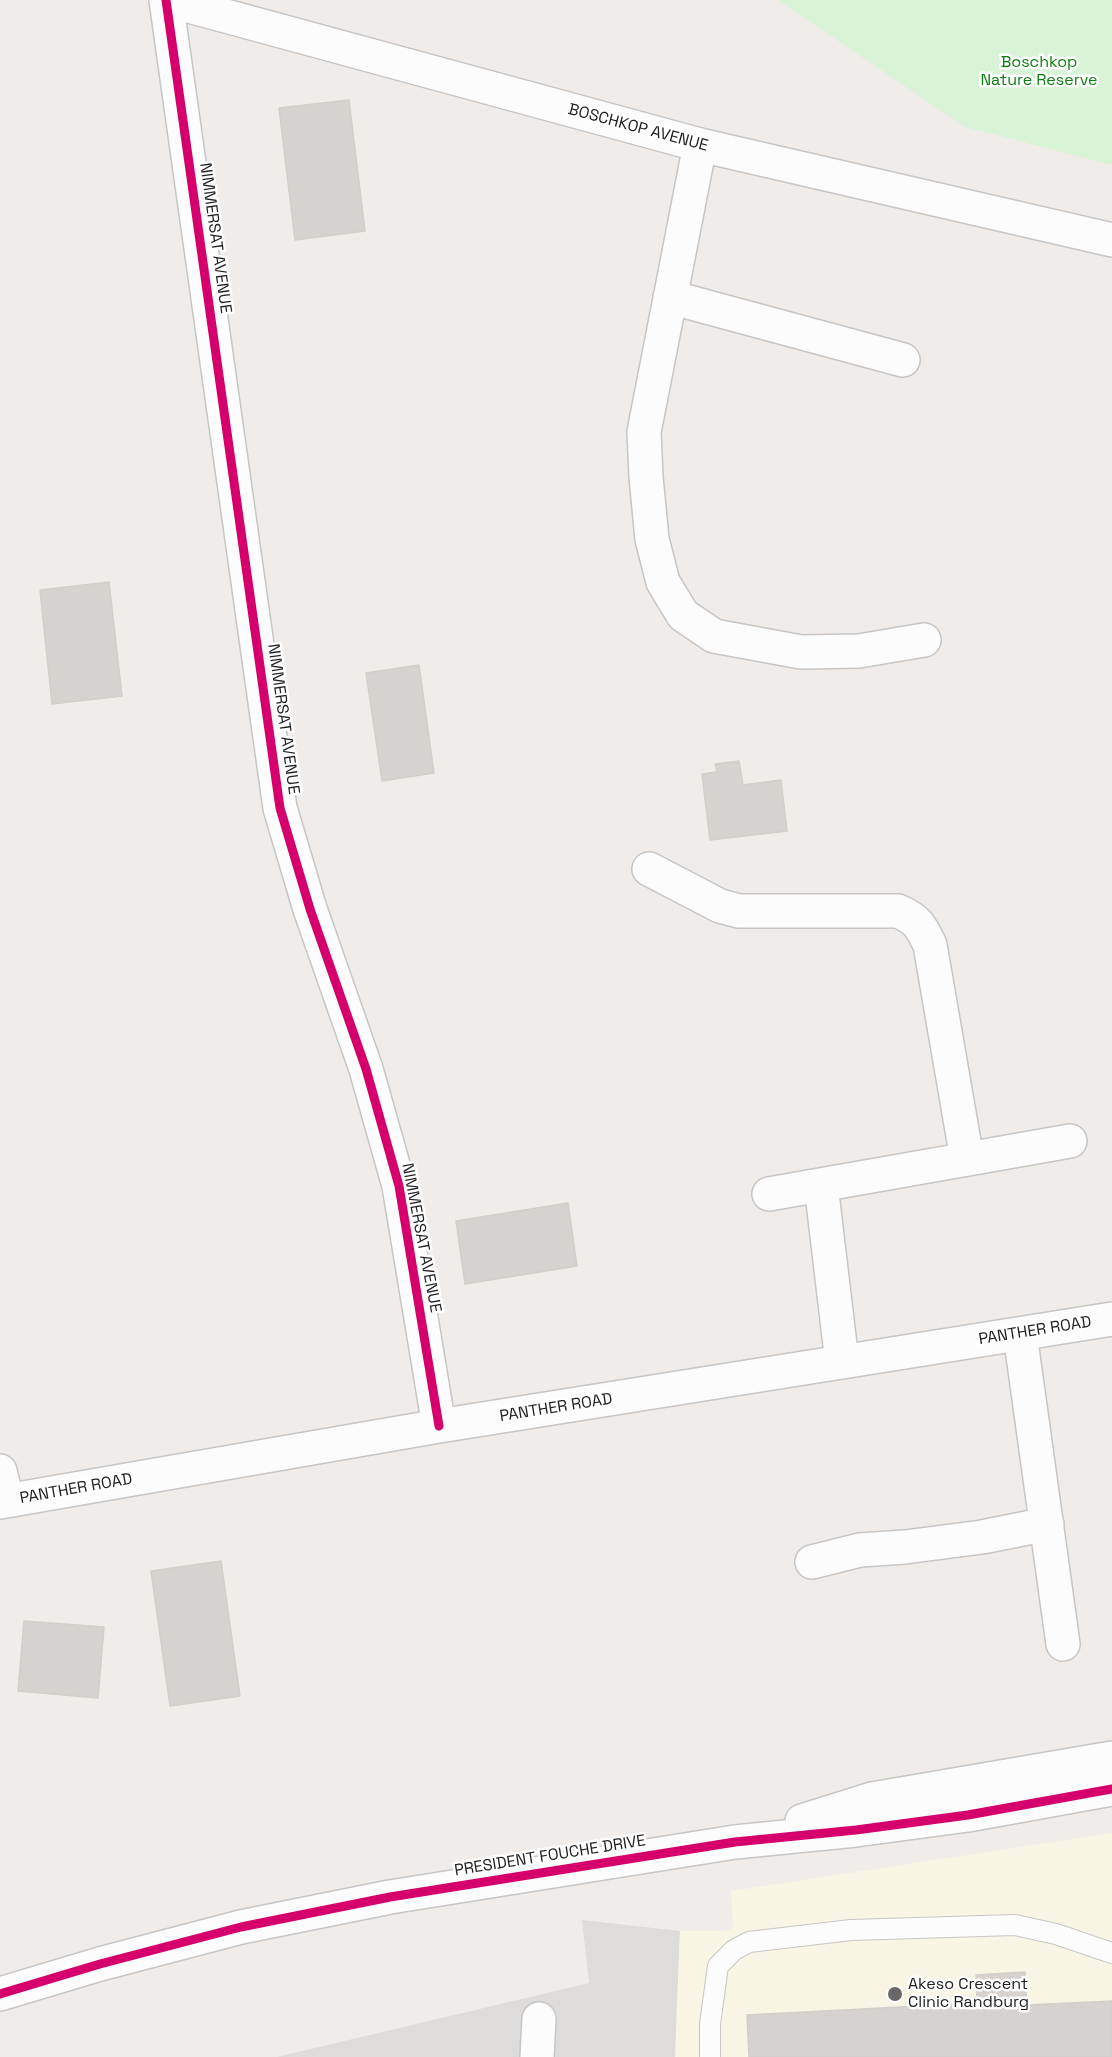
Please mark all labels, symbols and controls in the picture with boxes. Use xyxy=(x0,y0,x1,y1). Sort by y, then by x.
park label: Boschkop Nature Reserve xyxy=(980,53,1098,91)
street label: BOSCHKOP AVENUE xyxy=(566,100,710,156)
street label: NIMMERSAT AVENUE xyxy=(195,161,235,315)
street label: NIMMERSAT AVENUE xyxy=(263,642,303,796)
street label: NIMMERSAT AVENUE xyxy=(397,1162,445,1314)
street label: PANTHER ROAD xyxy=(977,1313,1093,1349)
street label: PANTHER ROAD xyxy=(498,1390,614,1426)
street label: PANTHER ROAD xyxy=(18,1470,134,1508)
street label: PRESIDENT FOUCHE DRIVE xyxy=(453,1831,647,1881)
place label: Akeso Crescent Clinic Randburg xyxy=(908,1975,1029,2013)
marker: Akeso Crescent Clinic Randburg xyxy=(886,1985,904,2003)

